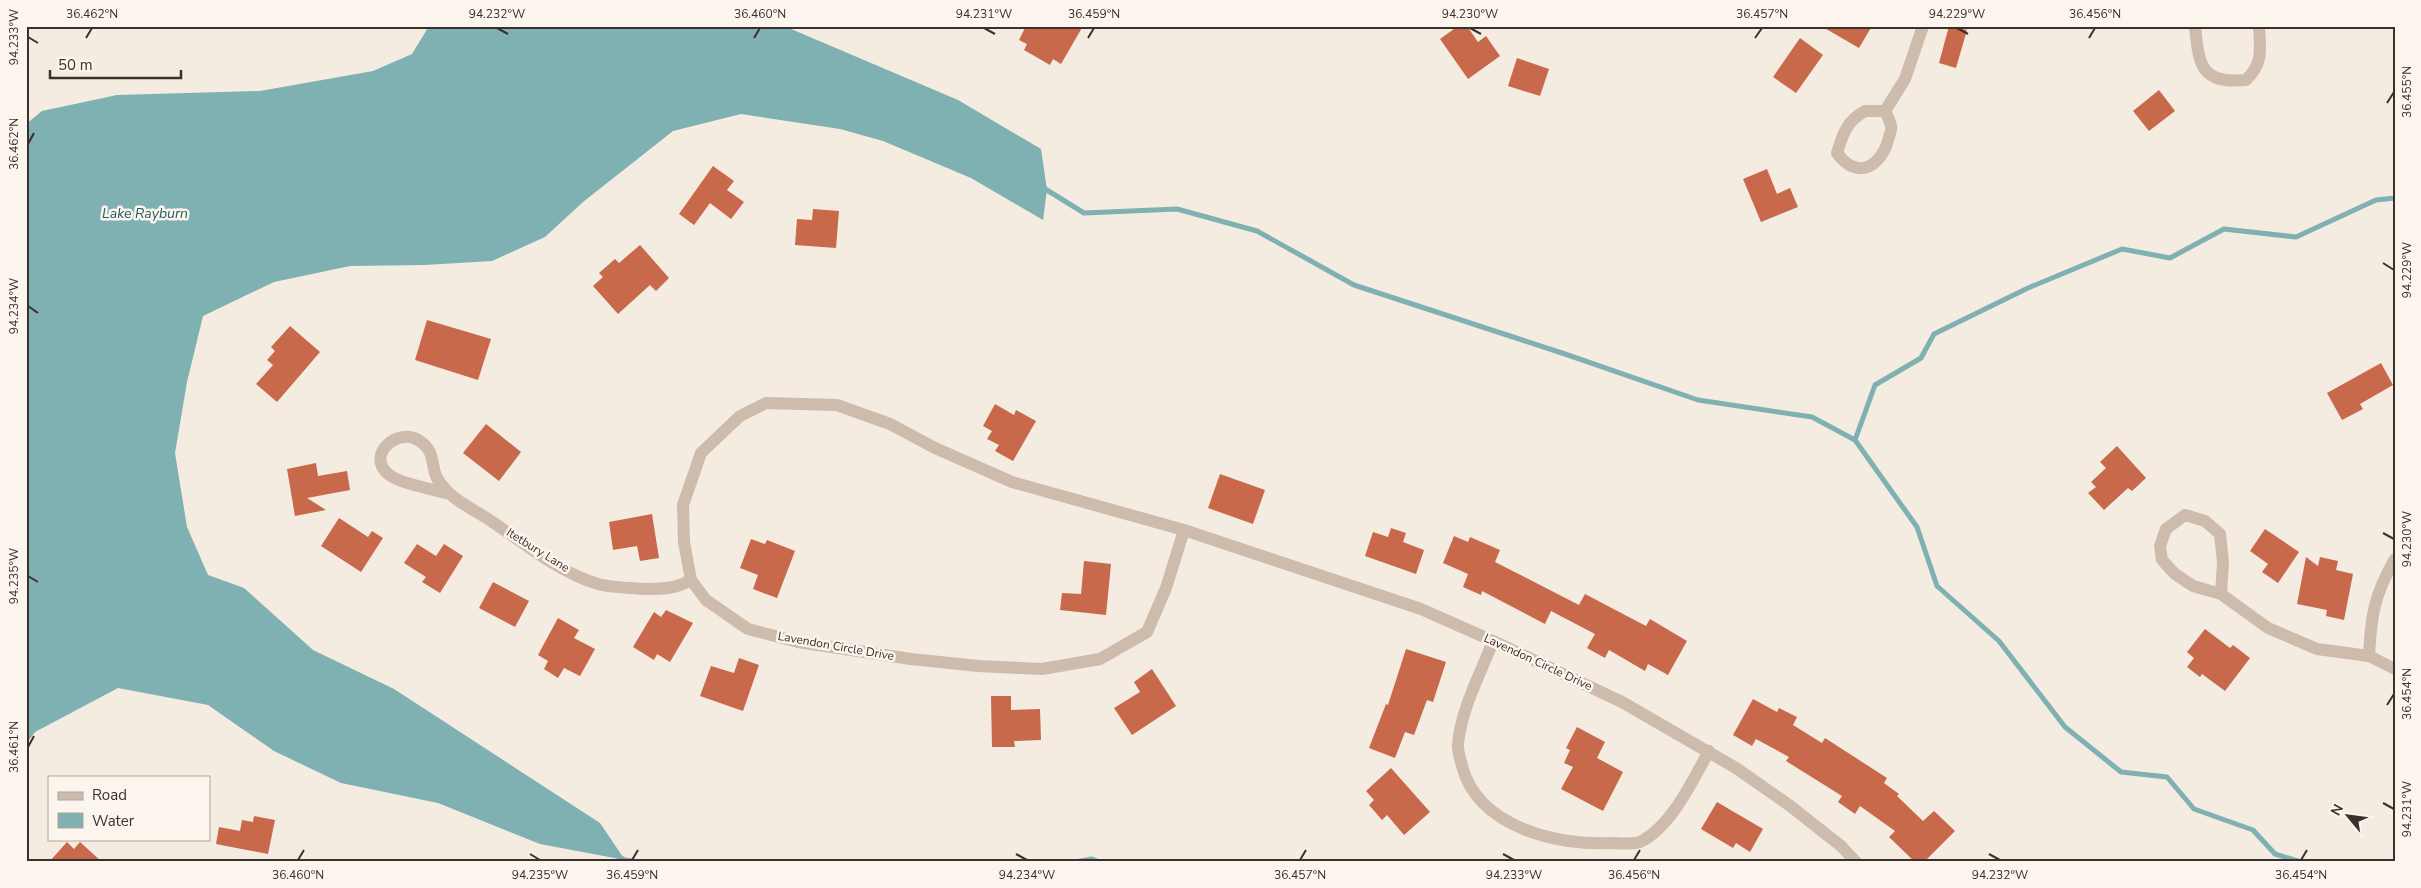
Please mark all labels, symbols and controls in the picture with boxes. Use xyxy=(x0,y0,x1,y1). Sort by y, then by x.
text: 36.462°N xyxy=(66,6,118,22)
text: 94.232°W xyxy=(469,6,525,22)
text: 36.460°N xyxy=(734,6,786,22)
text: 94.231°W xyxy=(956,6,1012,22)
text: 36.459°N xyxy=(1068,6,1120,22)
text: 94.230°W xyxy=(1442,6,1498,22)
text: 36.457°N xyxy=(1736,6,1788,22)
text: 94.229°W xyxy=(1929,6,1985,22)
text: 36.456°N xyxy=(2069,6,2121,22)
text: 94.233°W xyxy=(6,9,22,65)
scale bar xyxy=(50,48,181,80)
text: 50 m xyxy=(58,55,93,75)
text: 36.455°N xyxy=(2399,66,2415,118)
text: 36.462°N xyxy=(6,118,22,170)
water label: Lake Rayburn xyxy=(102,204,188,223)
text: 94.229°W xyxy=(2399,242,2415,298)
text: 94.234°W xyxy=(6,278,22,334)
text: 94.230°W xyxy=(2399,511,2415,567)
street label: Itetbury Lane xyxy=(503,524,573,576)
text: 94.235°W xyxy=(6,548,22,604)
street label: Lavendon Circle Drive xyxy=(777,628,895,664)
street label: Lavendon Circle Drive xyxy=(1481,630,1595,694)
text: 36.454°N xyxy=(2399,668,2415,720)
text: 36.461°N xyxy=(6,721,22,773)
legend xyxy=(48,776,210,840)
text: 94.231°W xyxy=(2399,781,2415,837)
text: Road xyxy=(92,785,127,805)
north arrow xyxy=(2324,790,2374,840)
text: N xyxy=(2326,801,2348,819)
text: Water xyxy=(92,811,135,831)
text: 36.460°N xyxy=(272,867,324,883)
text: 94.235°W xyxy=(512,867,568,883)
text: 36.459°N xyxy=(606,867,658,883)
text: 94.234°W xyxy=(999,867,1055,883)
text: 36.457°N xyxy=(1274,867,1326,883)
text: 94.233°W xyxy=(1486,867,1542,883)
text: 36.456°N xyxy=(1608,867,1660,883)
text: 94.232°W xyxy=(1972,867,2028,883)
text: 36.454°N xyxy=(2275,867,2327,883)

